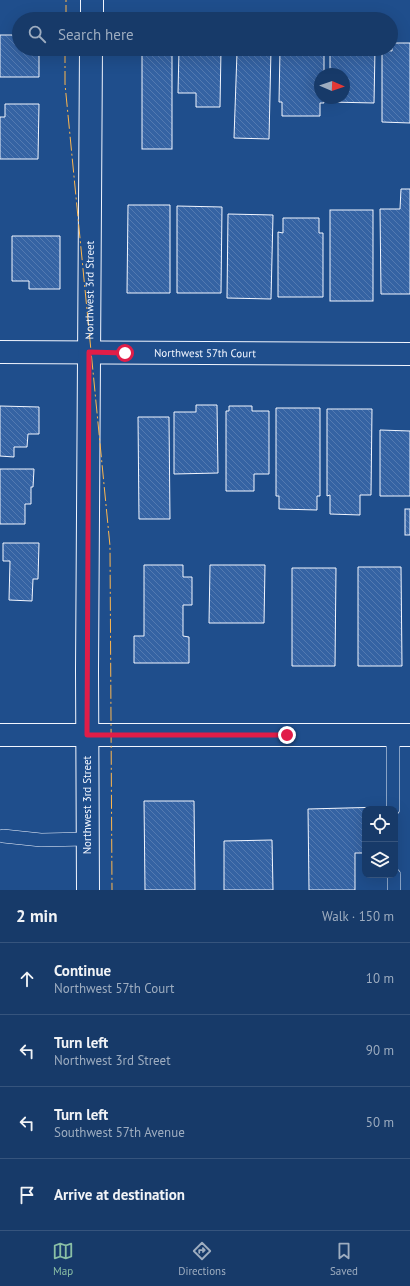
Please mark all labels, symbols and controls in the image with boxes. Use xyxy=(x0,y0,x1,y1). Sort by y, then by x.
search box xyxy=(12,12,398,56)
icon: search xyxy=(26,23,48,45)
text: Search here xyxy=(58,25,134,44)
north arrow xyxy=(314,68,350,104)
street label: Northwest 3rd Street xyxy=(82,240,97,339)
route start xyxy=(116,344,134,362)
street label: Northwest 57th Court xyxy=(154,346,256,360)
route end xyxy=(278,726,296,744)
street label: Northwest 3rd Street xyxy=(80,755,94,854)
map controls xyxy=(362,806,398,878)
button: locate xyxy=(362,806,398,842)
button: layers xyxy=(362,842,398,878)
text: 2 min xyxy=(16,905,57,927)
text: Walk · 150 m xyxy=(322,908,394,925)
text: Continue xyxy=(54,961,111,980)
icon: ahead xyxy=(16,968,38,990)
text: 10 m xyxy=(366,970,394,987)
text: Northwest 57th Court xyxy=(54,980,174,997)
text: Turn left xyxy=(54,1033,108,1052)
icon: left xyxy=(16,1040,38,1062)
text: 90 m xyxy=(366,1042,394,1059)
text: Northwest 3rd Street xyxy=(54,1052,171,1069)
text: Turn left xyxy=(54,1105,108,1124)
icon: left xyxy=(16,1112,38,1134)
text: 50 m xyxy=(366,1114,394,1131)
text: Southwest 57th Avenue xyxy=(54,1124,185,1141)
icon: arrive xyxy=(16,1184,38,1206)
text: Arrive at destination xyxy=(54,1185,185,1204)
tab: Map xyxy=(52,1240,74,1278)
tab: Directions xyxy=(178,1240,226,1278)
tab: Saved xyxy=(330,1240,358,1278)

